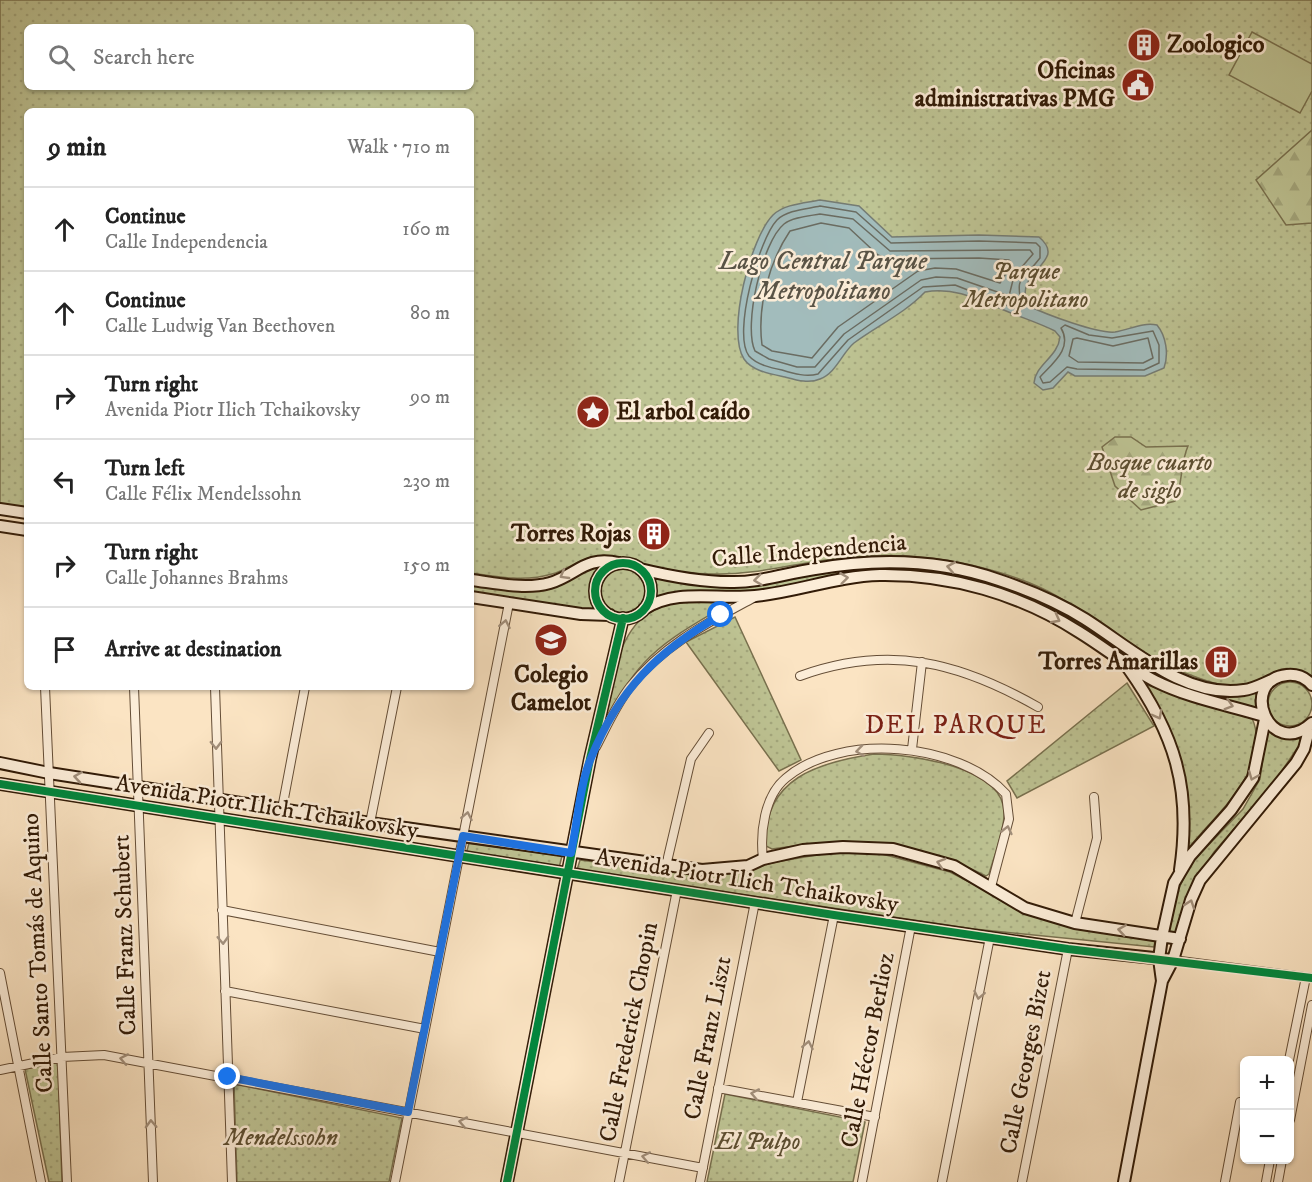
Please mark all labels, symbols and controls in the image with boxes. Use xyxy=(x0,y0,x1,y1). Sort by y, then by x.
search box xyxy=(24,24,474,90)
building icon: Zoologico xyxy=(1126,27,1162,63)
place label: Zoologico xyxy=(1167,30,1265,60)
icon: search xyxy=(45,41,78,74)
text: Search here xyxy=(93,44,195,71)
place label: Oficinas administrativas PMG xyxy=(915,56,1115,114)
public building icon: Oficinas administrativas PMG xyxy=(1120,67,1156,103)
text: 9 min xyxy=(48,131,106,164)
text: Walk · 710 m xyxy=(347,135,450,160)
text: Continue xyxy=(105,203,186,230)
icon: ahead xyxy=(48,213,81,246)
text: 160 m xyxy=(402,217,450,242)
text: Calle Independencia xyxy=(105,230,268,255)
water label: Lago Central Parque Metropolitano xyxy=(717,245,928,308)
park label: Parque Metropolitano xyxy=(962,257,1088,315)
text: Continue xyxy=(105,287,186,314)
icon: ahead xyxy=(48,297,81,330)
text: 80 m xyxy=(410,301,450,326)
text: Calle Ludwig Van Beethoven xyxy=(105,314,335,339)
text: Turn right xyxy=(105,371,198,398)
icon: right xyxy=(48,381,81,414)
text: 90 m xyxy=(410,385,450,410)
place icon: El arbol caído xyxy=(575,394,611,430)
place label: El arbol caído xyxy=(616,397,750,427)
text: Avenida Piotr Ilich Tchaikovsky xyxy=(105,398,360,423)
park label: Bosque cuarto de siglo xyxy=(1087,448,1213,506)
text: Turn left xyxy=(105,455,185,482)
icon: left xyxy=(48,465,81,498)
text: 230 m xyxy=(403,469,450,494)
text: Calle Félix Mendelssohn xyxy=(105,482,302,507)
building icon: Torres Rojas xyxy=(636,516,672,552)
place label: Torres Rojas xyxy=(510,519,631,549)
street label: Calle Independencia xyxy=(710,527,908,574)
text: Turn right xyxy=(105,539,198,566)
icon: right xyxy=(48,549,81,582)
text: 150 m xyxy=(403,553,450,578)
one-way arrow xyxy=(946,562,955,574)
text: Calle Johannes Brahms xyxy=(105,566,288,591)
one-way arrow xyxy=(560,568,570,579)
one-way arrow xyxy=(840,572,849,585)
one-way arrow xyxy=(753,574,762,586)
route start xyxy=(707,601,733,627)
one-way arrow xyxy=(1050,612,1060,623)
one-way arrow xyxy=(498,620,511,630)
school or university icon: Colegio Camelot xyxy=(533,622,569,658)
icon: arrive xyxy=(48,633,81,666)
text: Arrive at destination xyxy=(105,636,282,663)
building icon: Torres Amarillas xyxy=(1203,644,1239,680)
place label: Torres Amarillas xyxy=(1038,647,1198,677)
place label: Colegio Camelot xyxy=(511,660,592,718)
one-way arrow xyxy=(1223,698,1234,710)
one-way arrow xyxy=(1150,708,1162,719)
district label: DEL PARQUE xyxy=(865,709,1047,742)
one-way arrow xyxy=(210,741,222,750)
one-way arrow xyxy=(855,744,864,756)
street label: Avenida Piotr Ilich Tchaikovsky xyxy=(113,768,421,846)
one-way arrow xyxy=(1248,770,1260,781)
one-way arrow xyxy=(73,772,82,784)
one-way arrow xyxy=(460,811,473,821)
street label: Calle Santo Tomás de Aquino xyxy=(16,812,60,1094)
one-way arrow xyxy=(999,826,1012,836)
street label: Calle Franz Schubert xyxy=(106,834,143,1036)
street label: Avenida Piotr Ilich Tchaikovsky xyxy=(593,842,901,920)
one-way arrow xyxy=(936,858,947,870)
one-way arrow xyxy=(1183,899,1196,910)
street label: Calle Frederick Chopin xyxy=(593,919,665,1144)
one-way arrow xyxy=(1117,925,1126,937)
one-way arrow xyxy=(216,936,229,945)
street label: Calle Héctor Berlioz xyxy=(834,949,902,1150)
street label: Calle Franz Liszt xyxy=(677,953,739,1122)
street label: Calle Georges Bizet xyxy=(993,967,1059,1157)
one-way arrow xyxy=(973,989,986,999)
one-way arrow xyxy=(801,1040,814,1050)
one-way arrow xyxy=(119,1053,129,1066)
map controls xyxy=(1240,1056,1294,1164)
button: + xyxy=(1240,1056,1294,1110)
route end xyxy=(214,1063,240,1089)
one-way arrow xyxy=(751,1088,761,1101)
button: − xyxy=(1240,1110,1294,1164)
one-way arrow xyxy=(458,1116,468,1129)
one-way arrow xyxy=(145,1119,158,1128)
park label: Mendelssohn xyxy=(222,1123,338,1153)
park label: El Pulpo xyxy=(714,1127,800,1157)
one-way arrow xyxy=(641,1151,651,1164)

